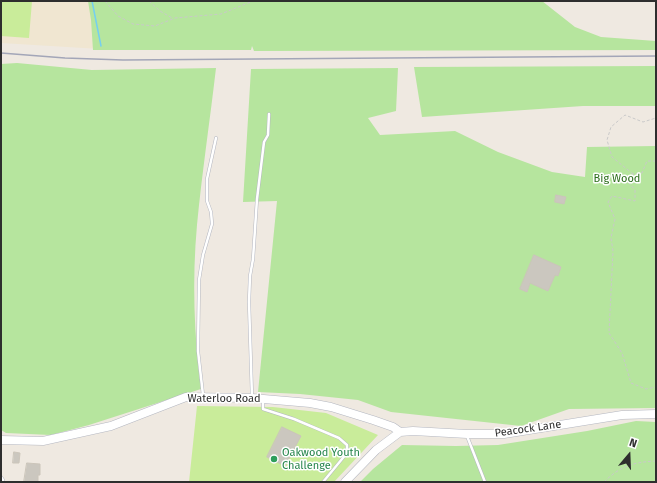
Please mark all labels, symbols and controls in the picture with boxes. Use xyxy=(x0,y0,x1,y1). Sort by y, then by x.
park label: Big Wood xyxy=(594,172,640,186)
street label: Waterloo Road xyxy=(187,392,261,406)
street label: Peacock Lane xyxy=(494,418,562,440)
north arrow xyxy=(609,435,649,475)
text: N xyxy=(627,436,639,451)
place label: Oakwood Youth Challenge xyxy=(282,446,360,472)
marker: Oakwood Youth Challenge xyxy=(269,454,279,464)

